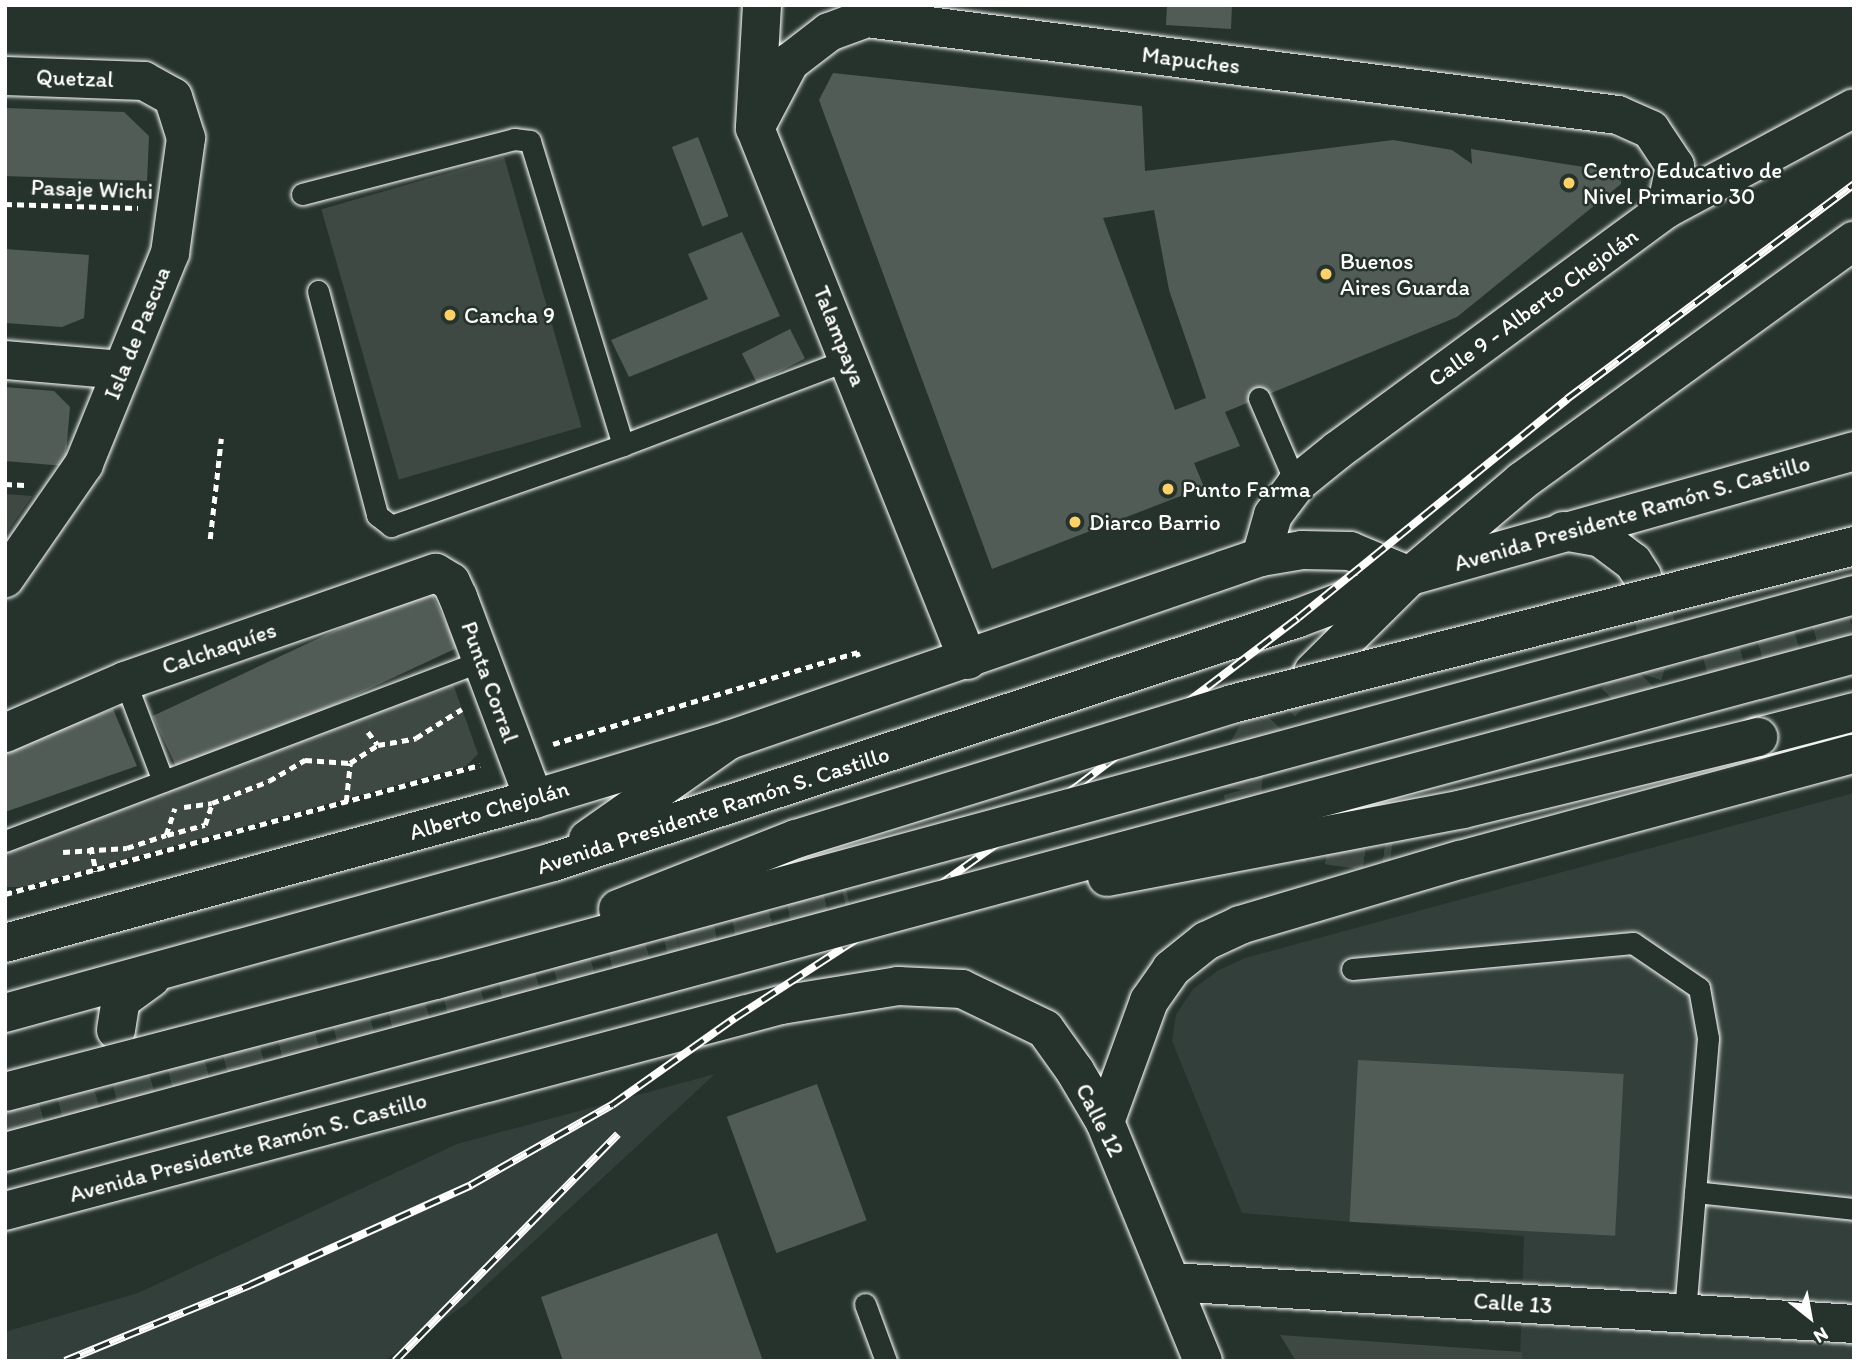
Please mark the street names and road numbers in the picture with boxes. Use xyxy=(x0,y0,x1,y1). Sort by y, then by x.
street label: Mapuches xyxy=(1140,40,1242,80)
street label: Quetzal xyxy=(36,63,114,93)
street label: Pasaje Wichi xyxy=(31,173,153,205)
street label: Calle 9 - Alberto Chejolán xyxy=(1422,221,1644,393)
street label: Isla de Pascua xyxy=(98,263,176,403)
street label: Talampaya xyxy=(807,282,873,390)
street label: Avenida Presidente Ramón S. Castillo xyxy=(1451,449,1813,577)
street label: Calchaquíes xyxy=(158,616,280,680)
street label: Punta Corral xyxy=(455,618,525,746)
street label: Avenida Presidente Ramón S. Castillo xyxy=(533,740,893,880)
street label: Alberto Chejolán xyxy=(406,774,572,846)
street label: Calle 12 xyxy=(1070,1079,1130,1161)
street label: Avenida Presidente Ramón S. Castillo xyxy=(66,1086,430,1208)
street label: Calle 13 xyxy=(1473,1286,1553,1320)

